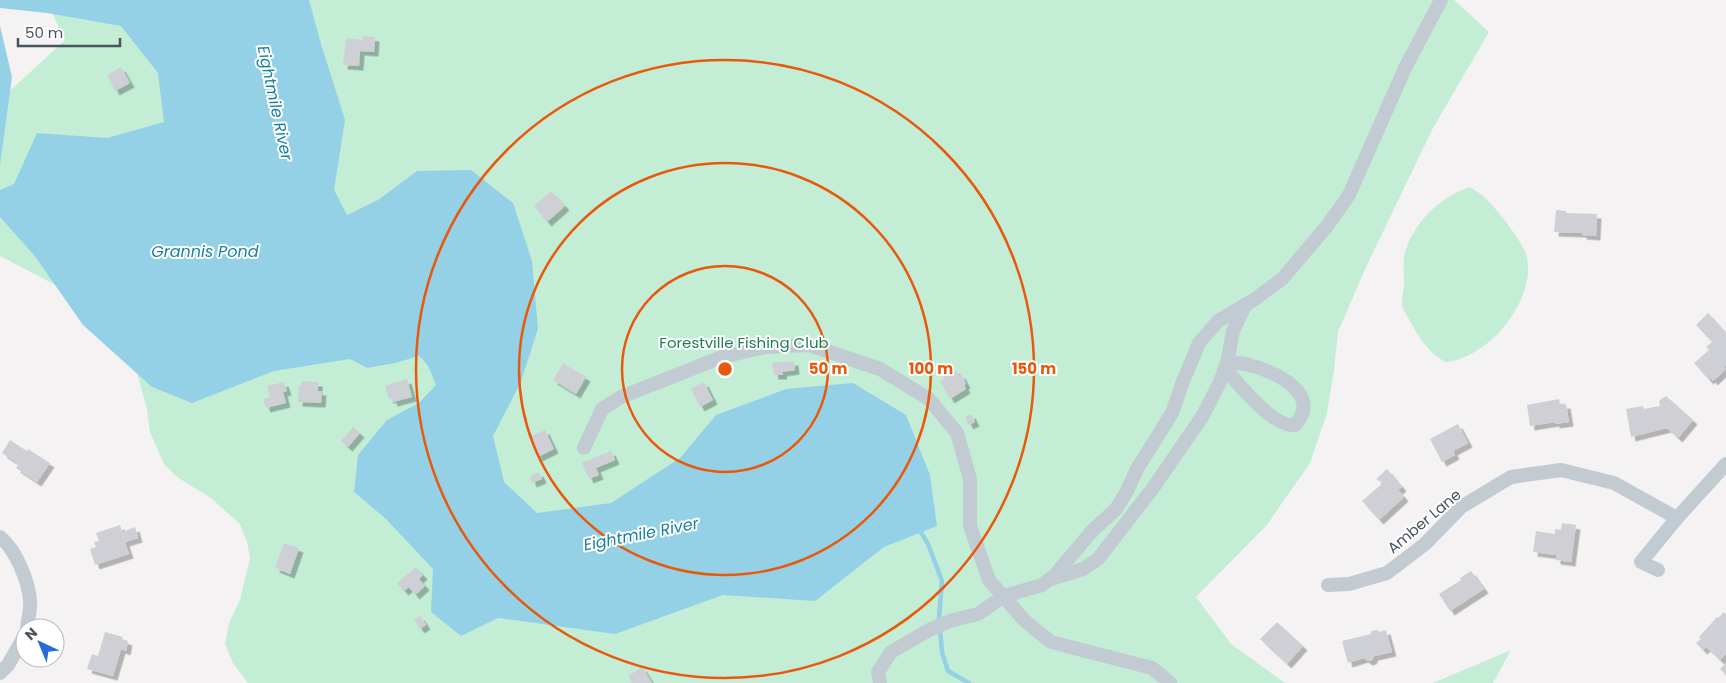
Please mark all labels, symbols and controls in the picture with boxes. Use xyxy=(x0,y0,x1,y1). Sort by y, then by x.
scale bar xyxy=(18,15,120,47)
text: 50 m xyxy=(25,22,63,43)
water label: Eightmile River xyxy=(252,44,299,163)
water label: Grannis Pond xyxy=(151,240,259,263)
park label: Forestville Fishing Club xyxy=(659,332,829,353)
text: 50 m xyxy=(809,358,847,379)
text: 100 m xyxy=(909,358,953,379)
text: 150 m xyxy=(1012,358,1056,379)
centre of rings xyxy=(716,360,734,378)
street label: Amber Lane xyxy=(1383,484,1465,558)
water label: Eightmile River xyxy=(582,511,701,556)
north arrow xyxy=(15,618,65,668)
text: N xyxy=(20,623,42,644)

